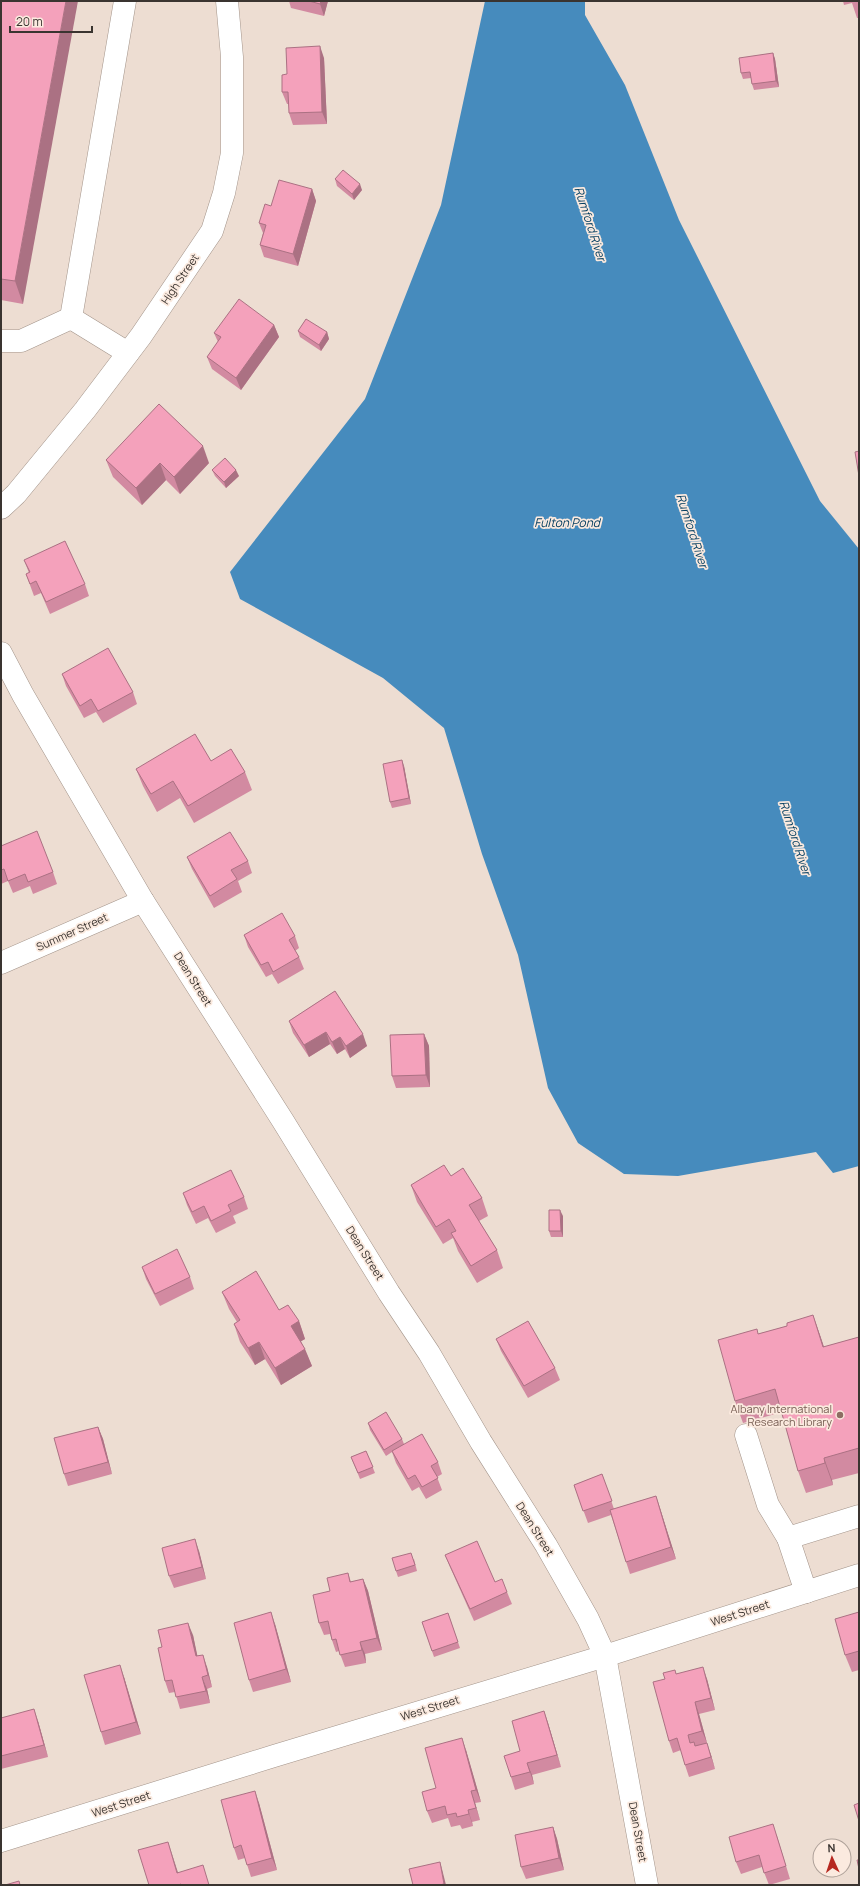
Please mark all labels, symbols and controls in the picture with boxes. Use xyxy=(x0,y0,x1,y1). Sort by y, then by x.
scale bar xyxy=(10,8,92,34)
text: 20 m xyxy=(16,13,43,30)
water label: Rumford River xyxy=(570,184,611,265)
street label: High Street xyxy=(157,251,202,307)
water label: Rumford River xyxy=(672,491,713,572)
water label: Fulton Pond xyxy=(534,514,602,531)
water label: Rumford River xyxy=(775,798,816,879)
street label: Summer Street xyxy=(34,909,110,954)
street label: Dean Street xyxy=(171,949,216,1009)
street label: Dean Street xyxy=(343,1223,388,1283)
place label: Albany International Research Library xyxy=(731,1401,832,1429)
marker: Albany International Research Library xyxy=(835,1410,845,1420)
street label: Dean Street xyxy=(513,1499,558,1559)
street label: West Street xyxy=(709,1596,771,1629)
street label: West Street xyxy=(399,1691,461,1724)
street label: West Street xyxy=(90,1787,152,1820)
street label: Dean Street xyxy=(626,1801,651,1863)
north arrow xyxy=(812,1838,852,1878)
text: N xyxy=(827,1840,836,1855)

